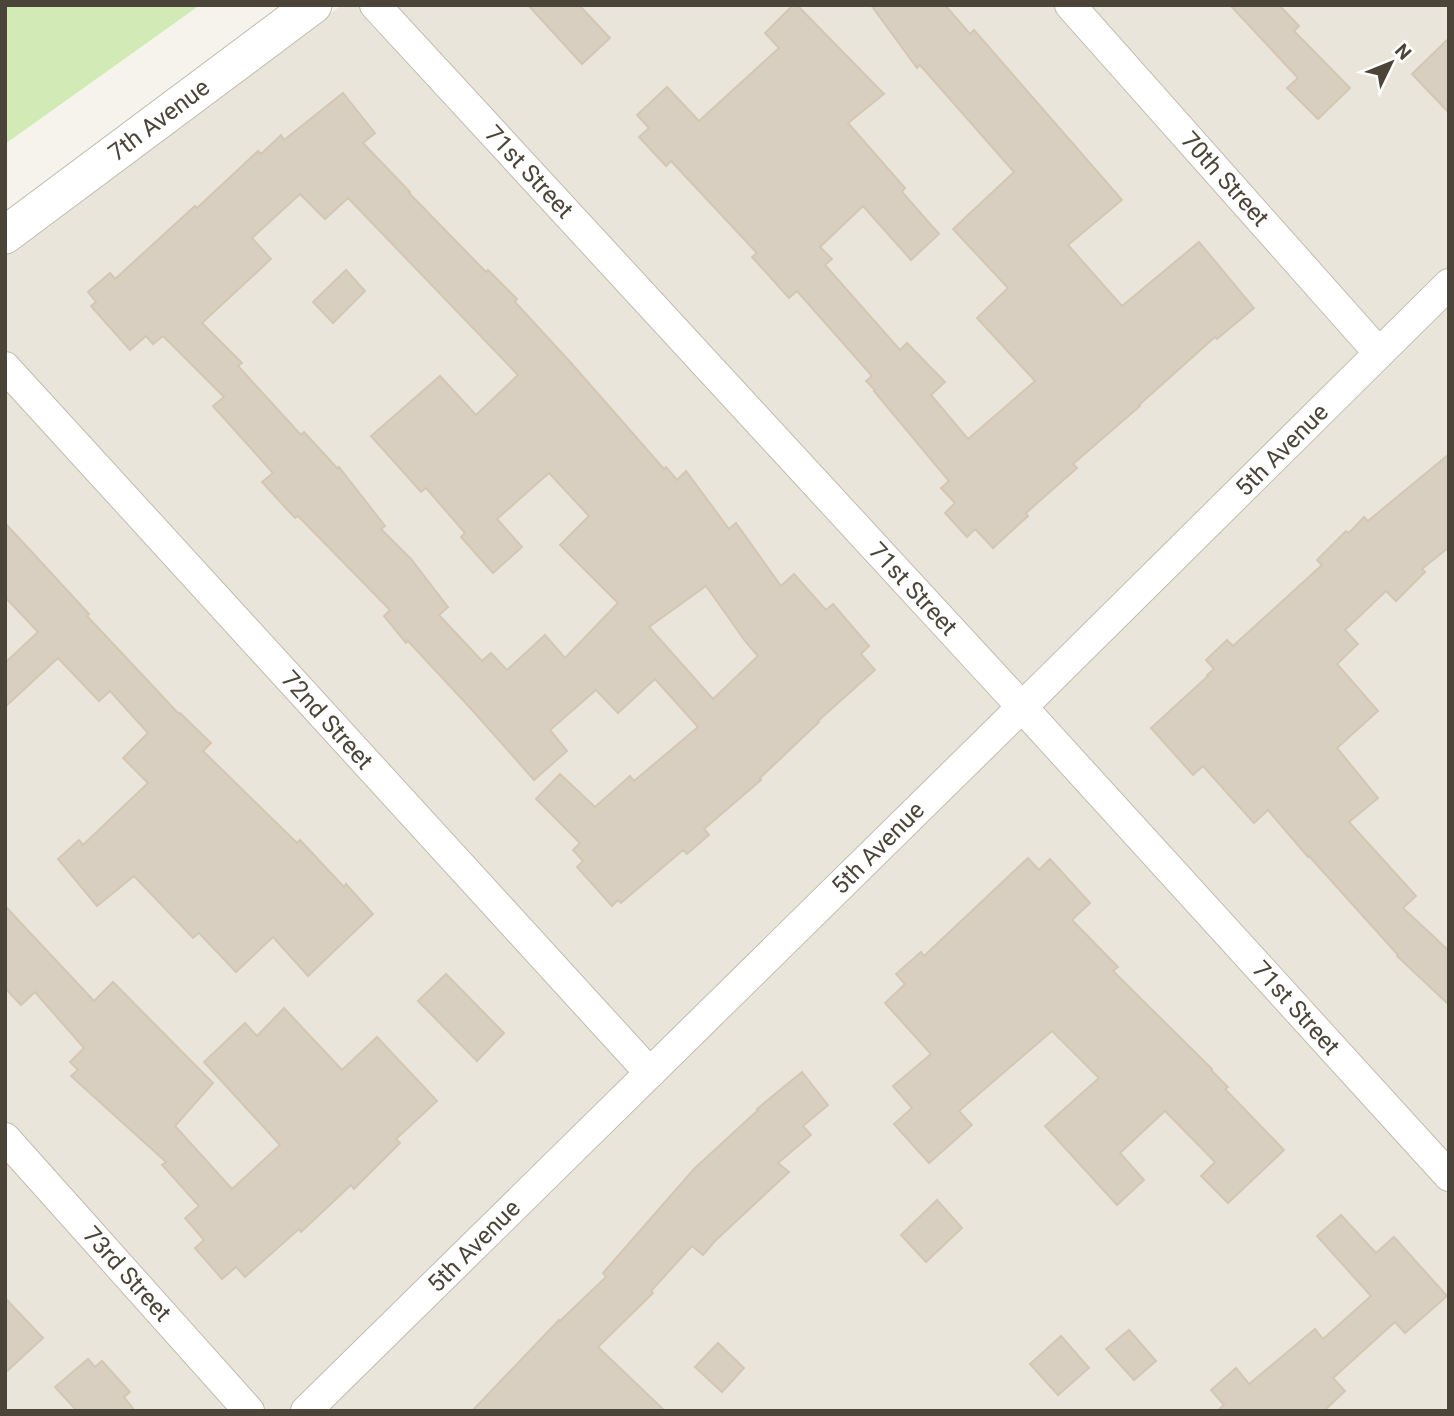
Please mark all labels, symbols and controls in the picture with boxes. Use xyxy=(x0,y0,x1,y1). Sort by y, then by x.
north arrow xyxy=(1356,28,1426,98)
text: N xyxy=(1390,39,1416,64)
street label: 7th Avenue xyxy=(103,73,215,167)
street label: 71st Street xyxy=(479,120,579,224)
street label: 70th Street xyxy=(1175,126,1275,232)
street label: 5th Avenue xyxy=(1230,398,1334,502)
street label: 71st Street xyxy=(863,537,963,641)
street label: 72nd Street xyxy=(275,665,379,775)
street label: 5th Avenue xyxy=(826,796,930,900)
street label: 71st Street xyxy=(1247,955,1345,1061)
street label: 5th Avenue xyxy=(422,1194,526,1298)
street label: 73rd Street xyxy=(77,1221,177,1327)

